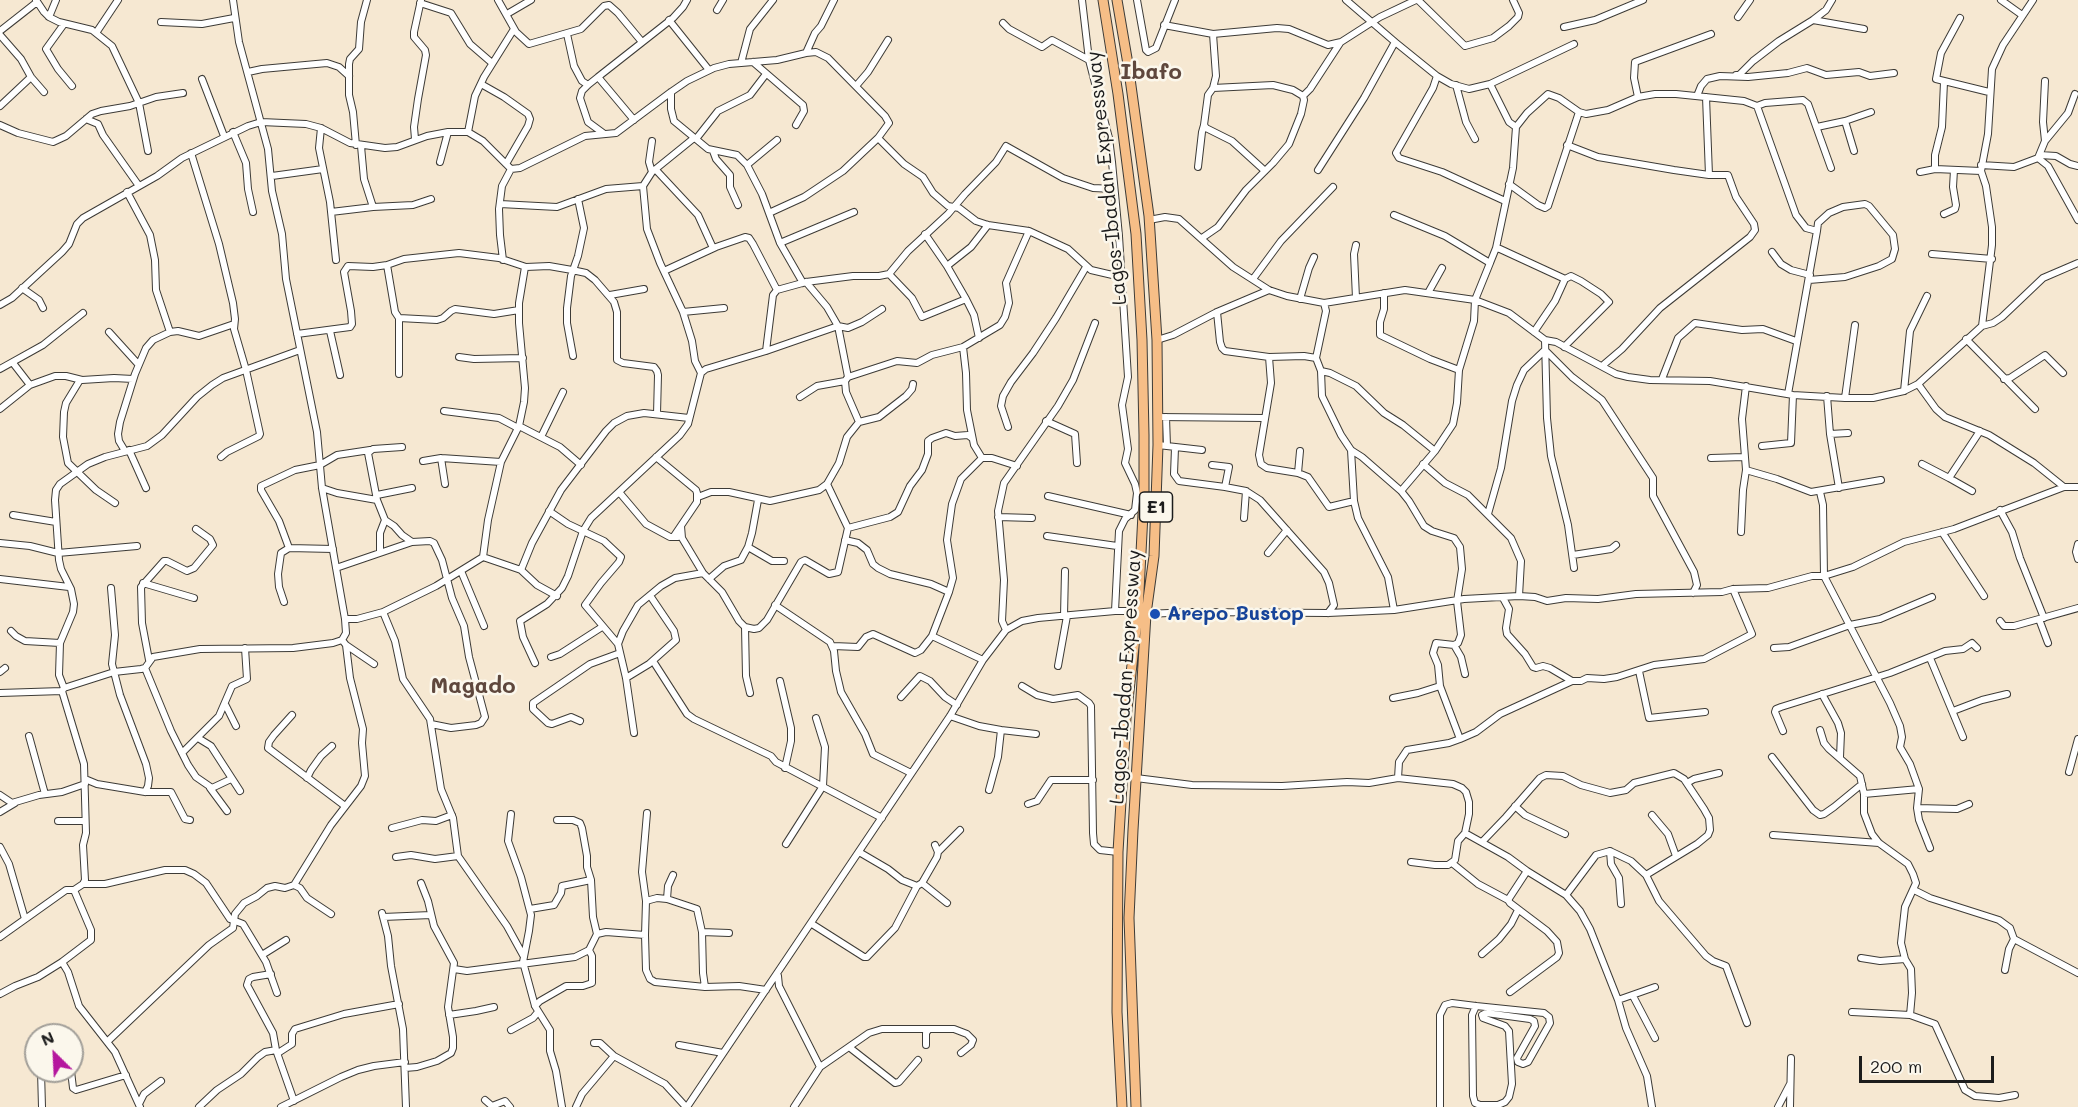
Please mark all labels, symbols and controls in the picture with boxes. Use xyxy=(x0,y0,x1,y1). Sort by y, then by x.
street label: Lagos-Ibadan Expressway xyxy=(1082,50,1132,306)
district label: Ibafo xyxy=(1120,59,1182,85)
road number: E1 xyxy=(1140,492,1172,522)
street label: Lagos-Ibadan Expressway xyxy=(1105,549,1147,805)
place label: Arepo Bustop xyxy=(1167,602,1304,626)
marker: Arepo Bustop xyxy=(1148,607,1162,621)
district label: Magado xyxy=(430,673,516,699)
north arrow xyxy=(24,1023,84,1083)
text: N xyxy=(37,1026,57,1050)
scale bar xyxy=(1862,1044,1997,1082)
text: 200 m xyxy=(1870,1054,1922,1078)

